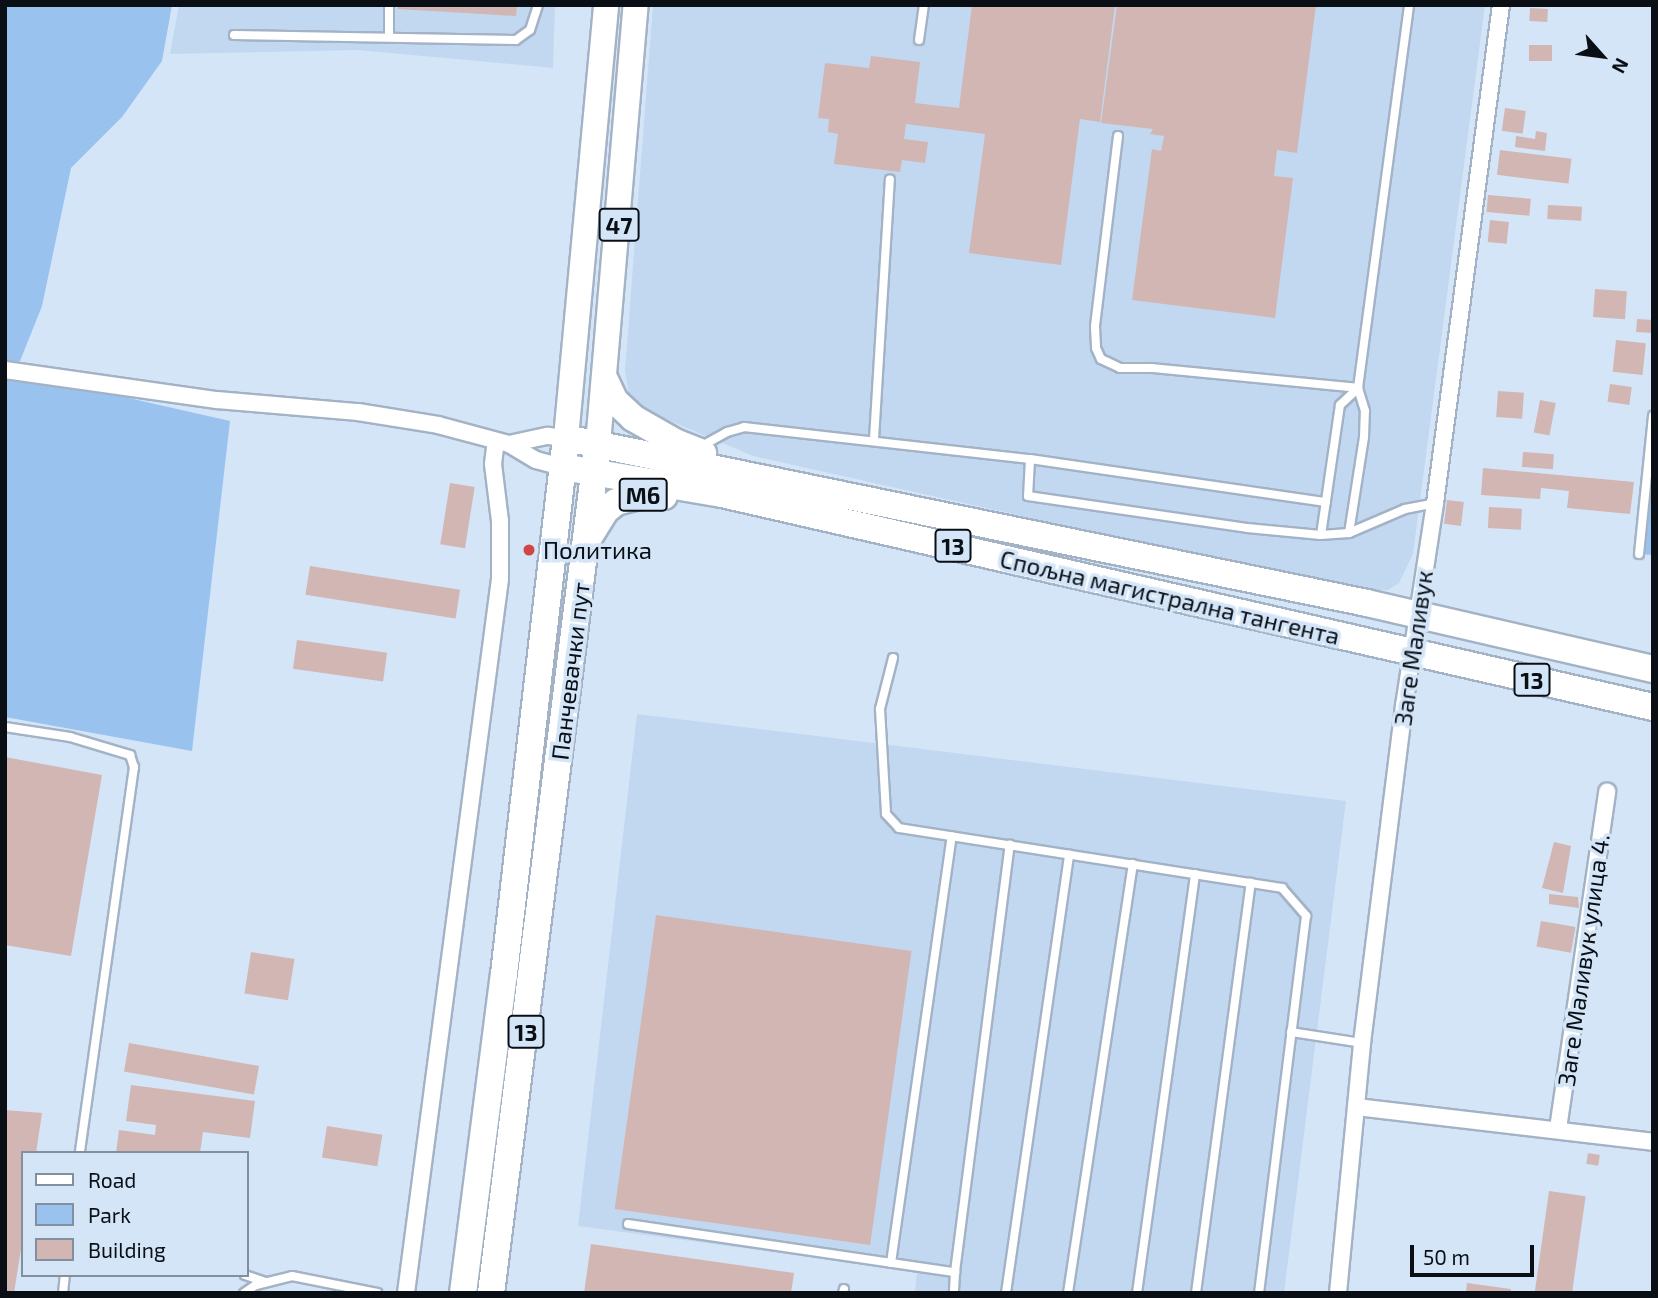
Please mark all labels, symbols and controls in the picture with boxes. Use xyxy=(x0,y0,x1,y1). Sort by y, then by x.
north arrow xyxy=(1567,21,1637,91)
text: N xyxy=(1608,55,1634,78)
road number: 47 xyxy=(598,206,640,244)
road number: M6 xyxy=(618,475,668,514)
road number: 13 xyxy=(934,526,972,566)
place label: Политика xyxy=(543,536,652,564)
marker: Политика xyxy=(521,542,537,558)
street label: Спољна магистрална тангента xyxy=(997,544,1343,650)
street label: Заге Маливук xyxy=(1388,569,1438,727)
street label: Панчевачки пут xyxy=(545,580,595,762)
road number: 13 xyxy=(1513,660,1551,700)
street label: Заге Маливук улица 4. xyxy=(1551,832,1615,1088)
road number: 13 xyxy=(507,1012,545,1051)
legend xyxy=(21,1151,248,1277)
text: Road xyxy=(88,1167,136,1192)
text: Park xyxy=(88,1202,131,1227)
scale bar xyxy=(1413,1232,1537,1276)
text: Building xyxy=(88,1237,166,1262)
text: 50 m xyxy=(1423,1244,1470,1269)

